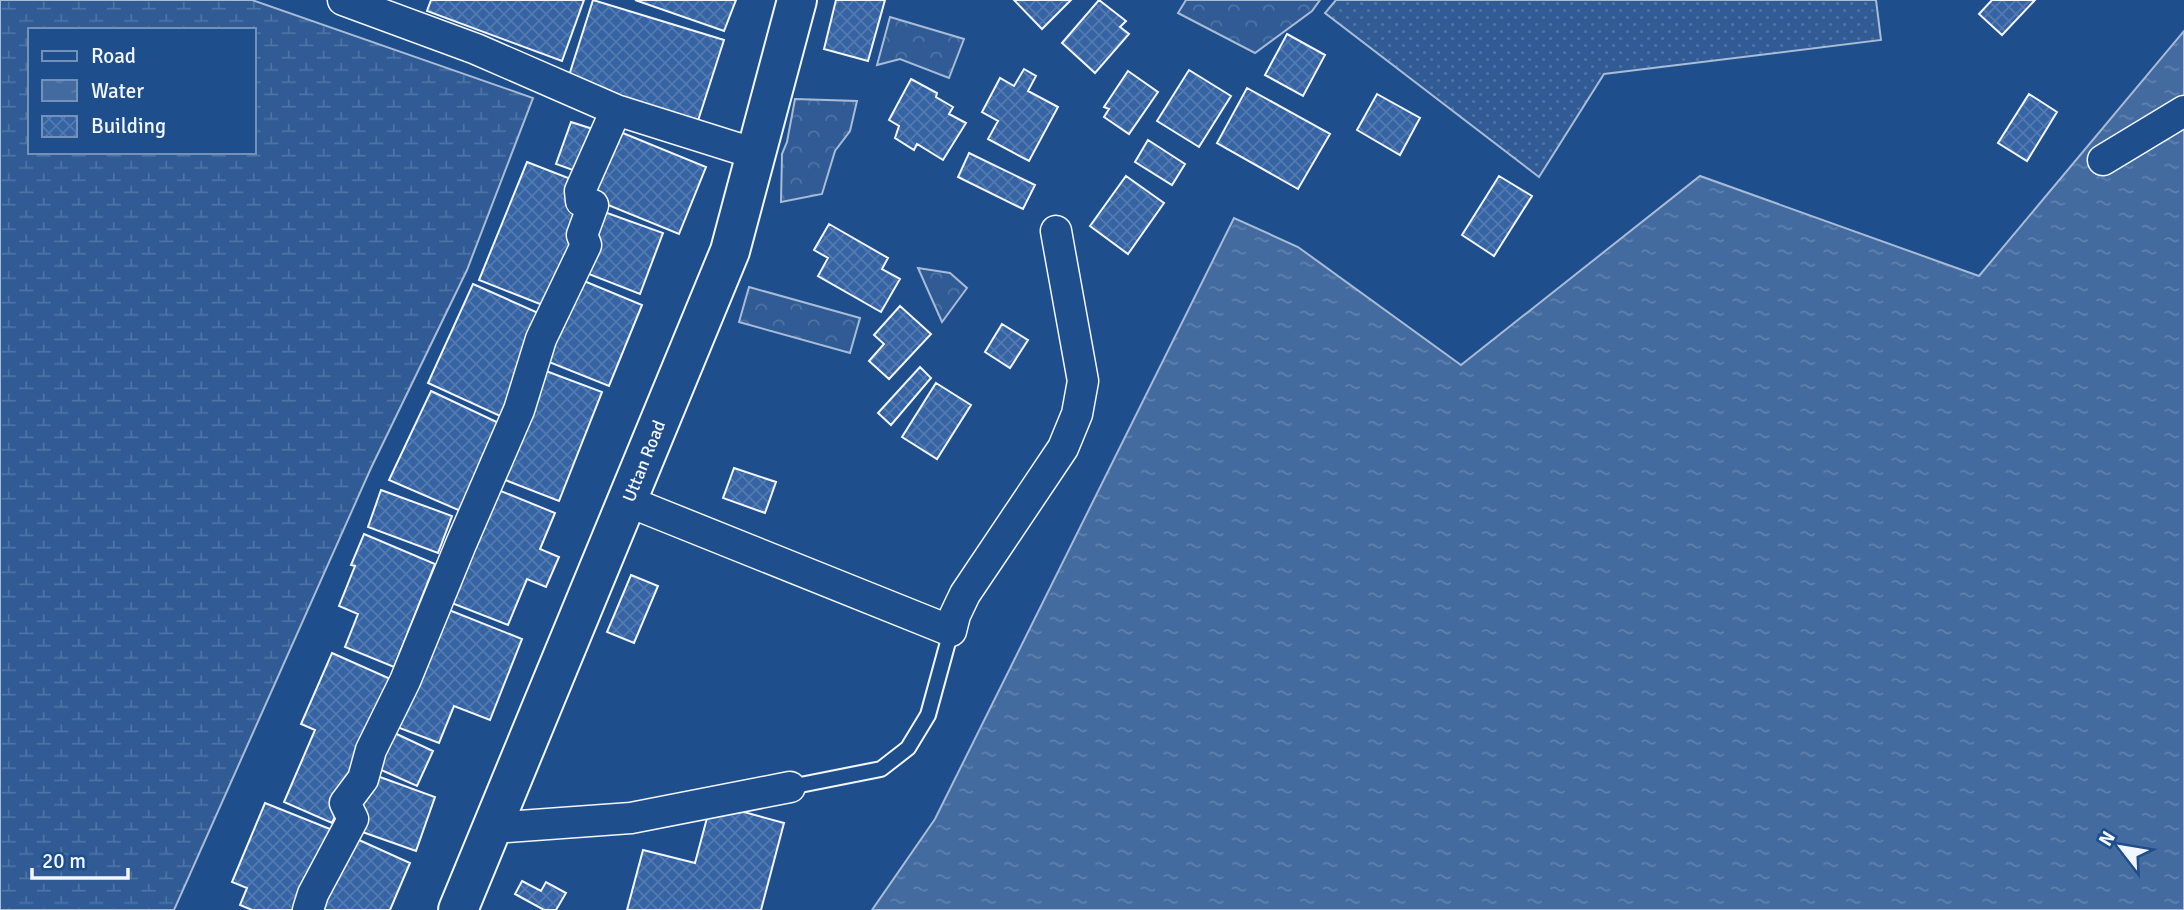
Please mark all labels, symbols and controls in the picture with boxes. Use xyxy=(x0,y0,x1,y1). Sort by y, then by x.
legend xyxy=(28,28,256,154)
text: Road xyxy=(91,43,136,69)
text: Water xyxy=(91,78,144,104)
text: Building xyxy=(91,113,166,139)
street label: Uttan Road xyxy=(618,417,670,505)
north arrow xyxy=(2086,812,2156,882)
text: N xyxy=(2094,827,2121,851)
scale bar xyxy=(32,836,128,880)
text: 20 m xyxy=(42,848,86,874)

